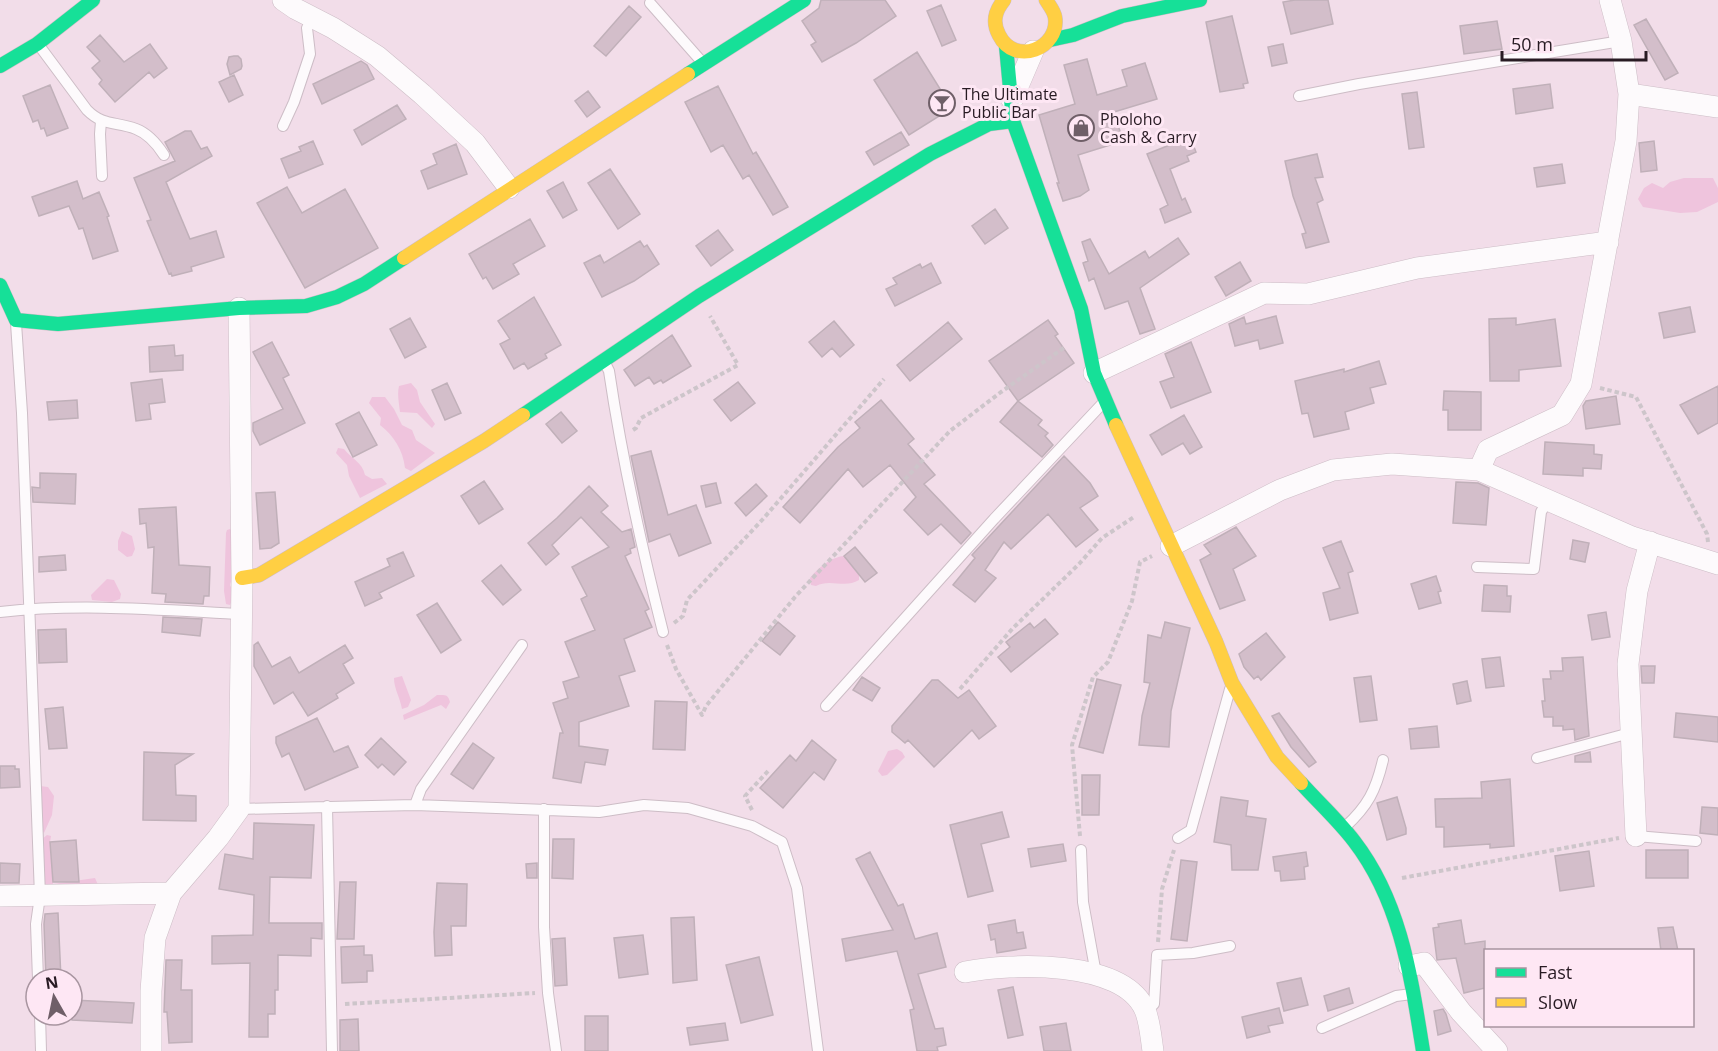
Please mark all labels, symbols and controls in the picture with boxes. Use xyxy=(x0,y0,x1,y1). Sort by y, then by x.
scale bar xyxy=(1502,24,1646,62)
text: 50 m xyxy=(1511,32,1553,56)
place label: The Ultimate Public Bar xyxy=(962,83,1058,123)
bar icon: The Ultimate Public Bar xyxy=(927,88,957,118)
place label: Pholoho Cash & Carry xyxy=(1100,108,1197,148)
shop icon: Pholoho Cash & Carry xyxy=(1066,113,1096,143)
legend xyxy=(1484,949,1694,1027)
text: Fast xyxy=(1538,960,1572,984)
north arrow xyxy=(24,967,84,1027)
text: N xyxy=(44,970,60,994)
text: Slow xyxy=(1538,990,1577,1014)

